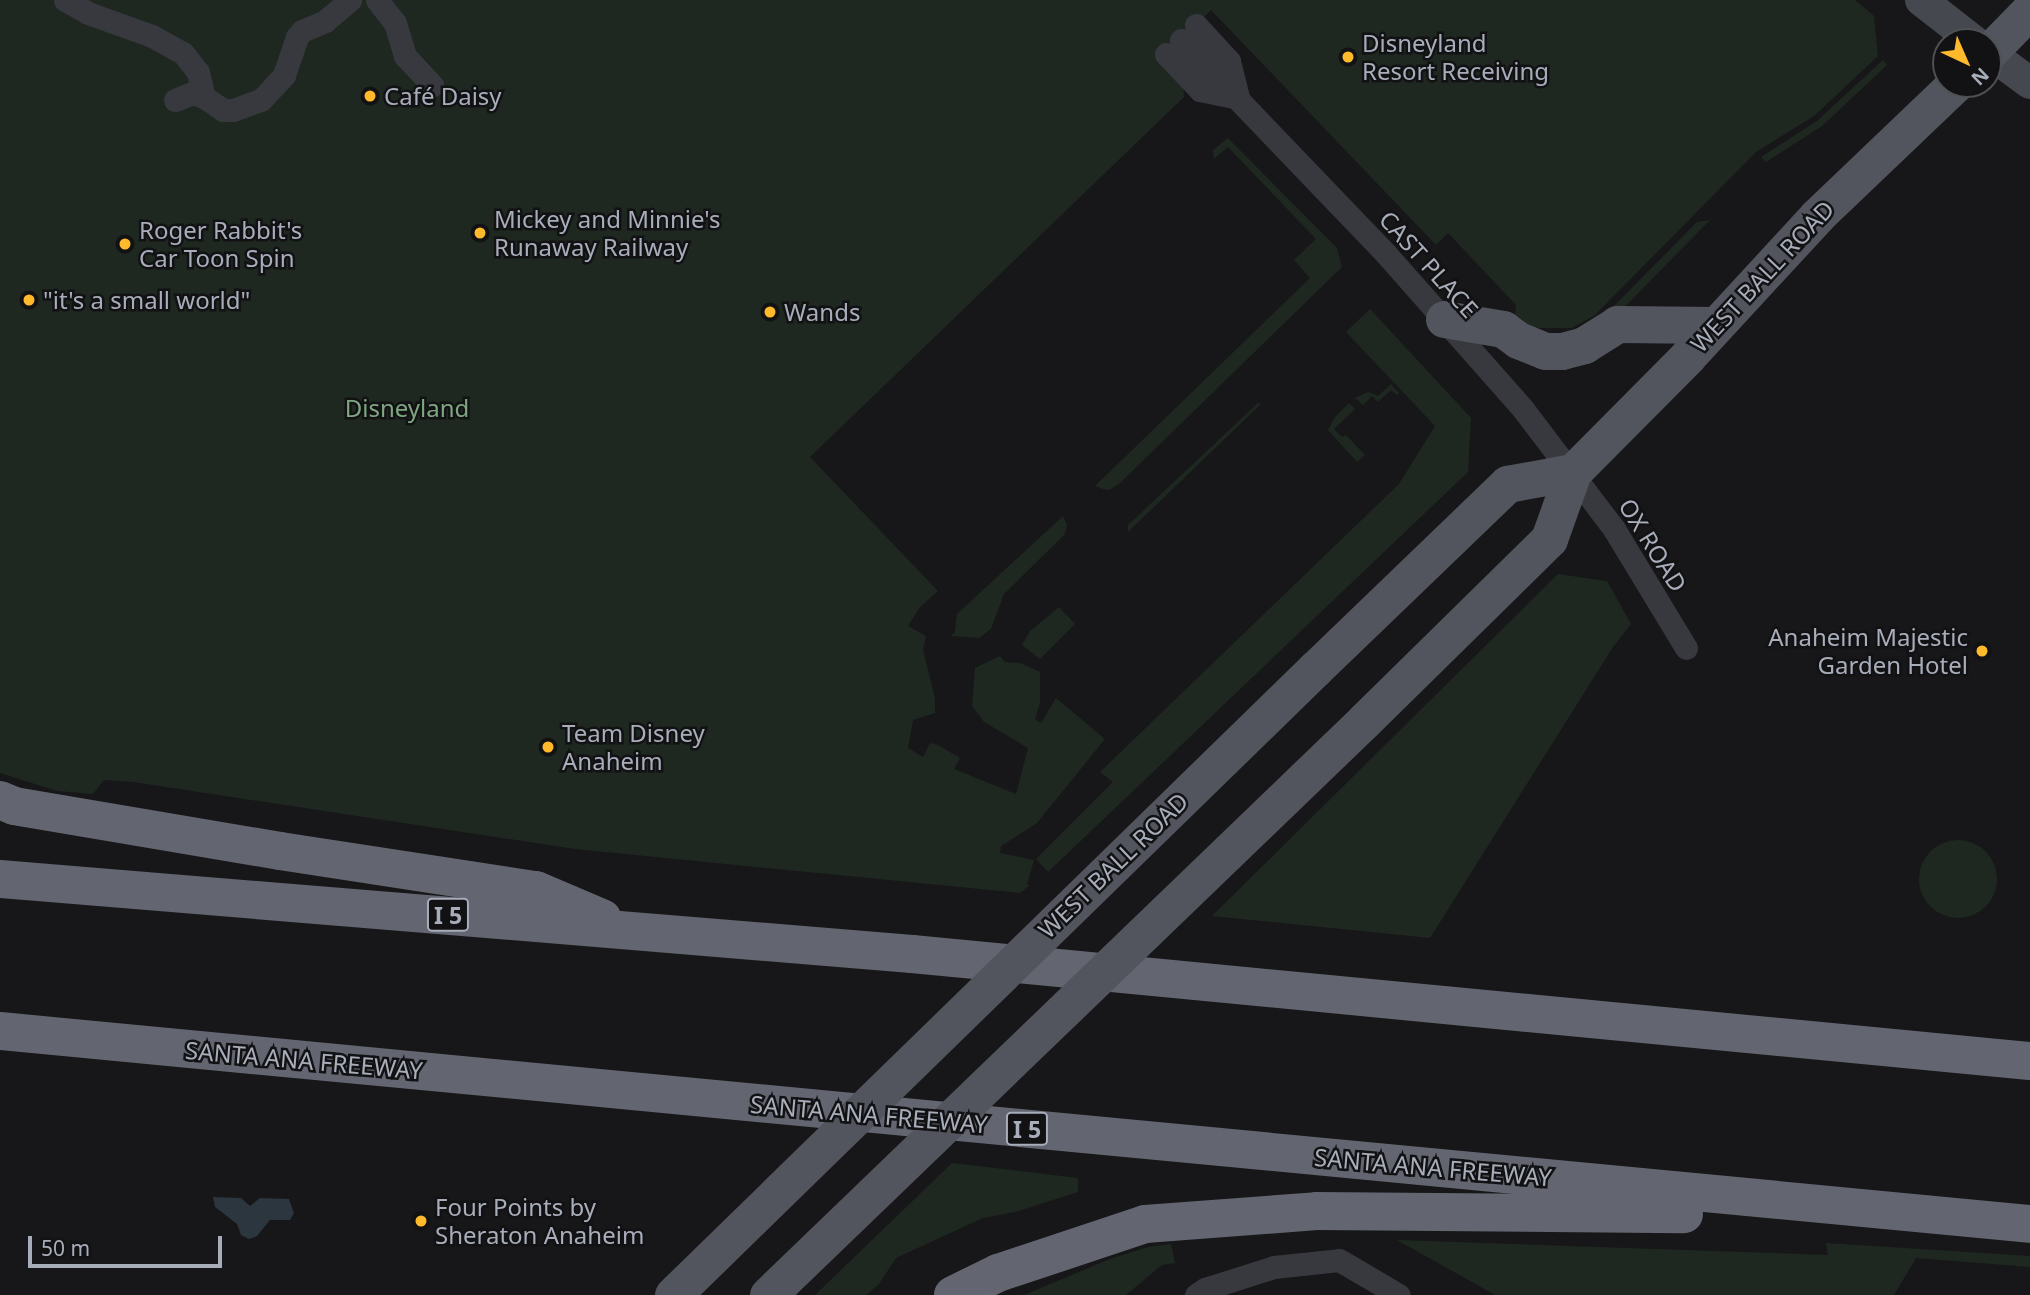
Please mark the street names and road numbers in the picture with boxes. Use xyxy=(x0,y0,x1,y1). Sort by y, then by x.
street label: WEST BALL ROAD xyxy=(1684,194,1840,358)
street label: CAST PLACE xyxy=(1374,205,1484,323)
street label: OX ROAD xyxy=(1613,493,1693,597)
street label: WEST BALL ROAD xyxy=(1032,786,1194,944)
road number: I 5 xyxy=(425,896,471,934)
street label: SANTA ANA FREEWAY xyxy=(184,1035,424,1085)
street label: SANTA ANA FREEWAY xyxy=(749,1089,989,1139)
road number: I 5 xyxy=(1004,1110,1050,1148)
street label: SANTA ANA FREEWAY xyxy=(1313,1142,1553,1192)

